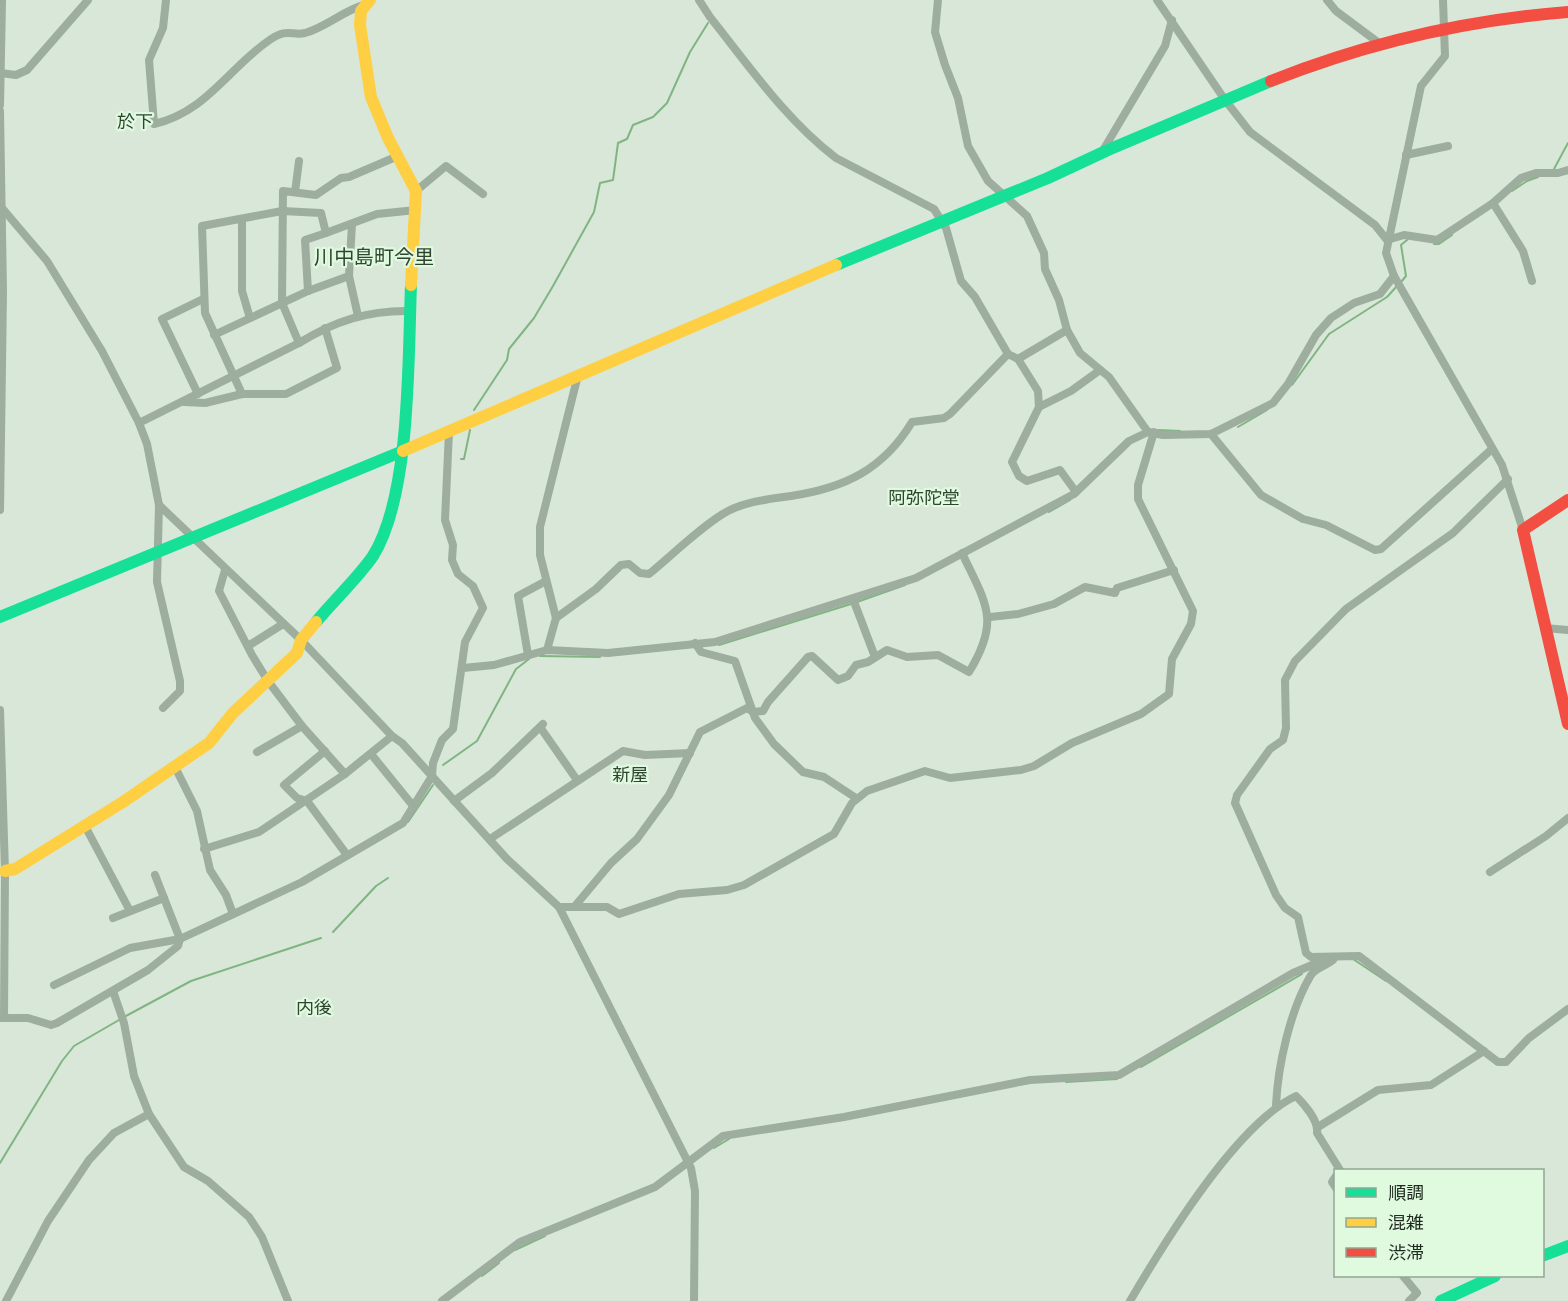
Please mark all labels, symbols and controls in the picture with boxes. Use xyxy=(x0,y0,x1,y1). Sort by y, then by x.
district label: 於下 xyxy=(117,110,153,133)
district label: 川中島町今里 xyxy=(314,244,434,270)
district label: 阿弥陀堂 xyxy=(888,486,960,509)
district label: 新屋 xyxy=(612,763,648,786)
district label: 内後 xyxy=(296,996,332,1019)
legend xyxy=(1334,1169,1544,1277)
text: 順調 xyxy=(1388,1181,1424,1204)
text: 混雑 xyxy=(1388,1211,1424,1234)
text: 渋滞 xyxy=(1388,1241,1424,1264)

